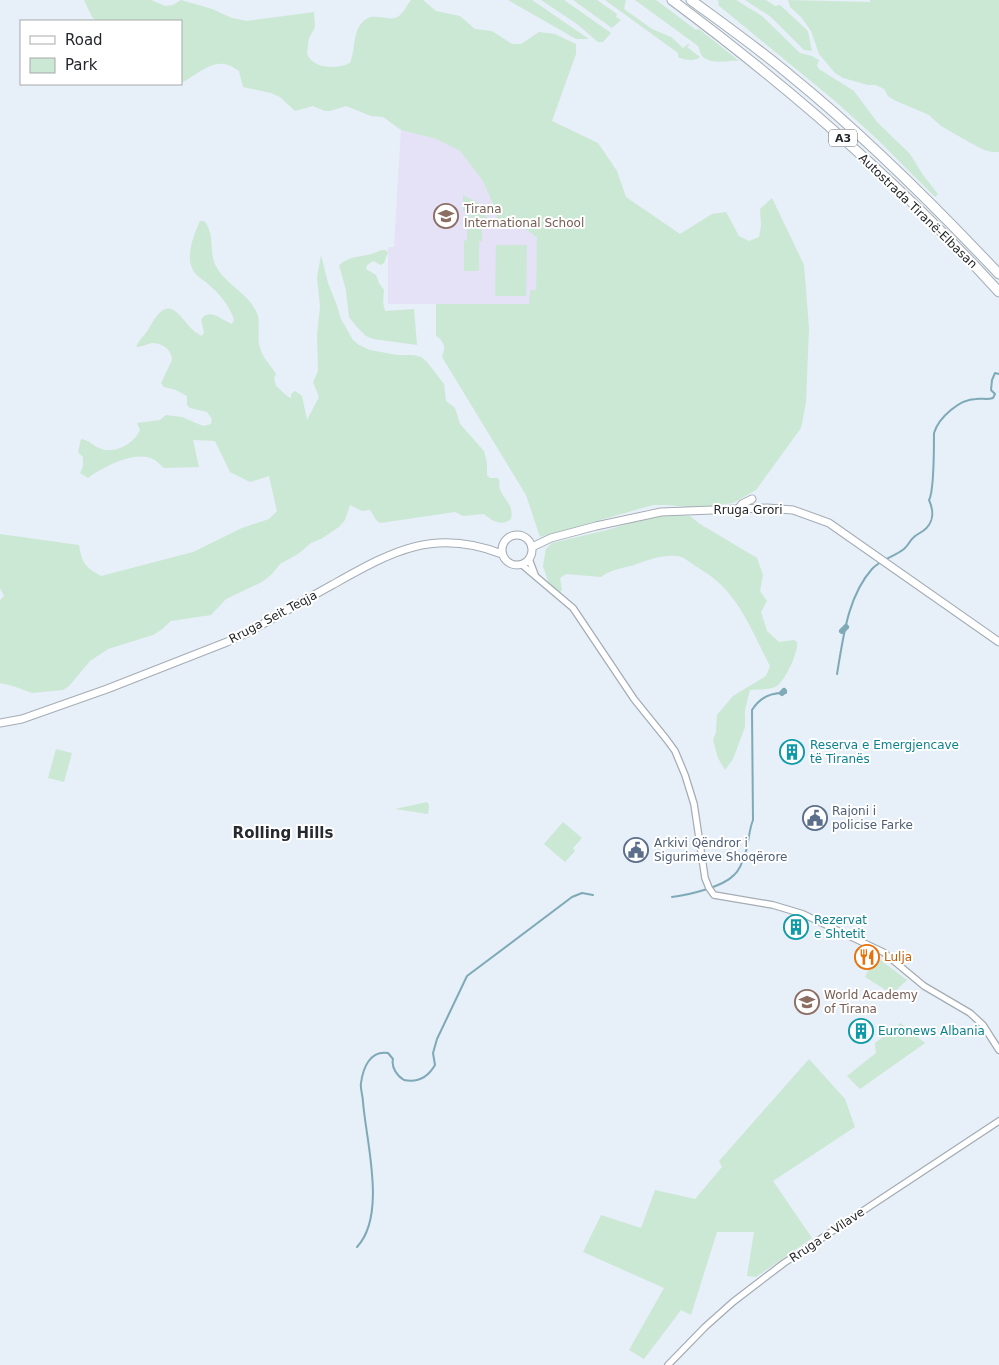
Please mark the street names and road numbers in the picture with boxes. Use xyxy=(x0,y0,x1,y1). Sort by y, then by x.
road number: A3 xyxy=(829,130,857,146)
street label: Autostrada Tiranë-Elbasan xyxy=(856,151,980,271)
street label: Rruga Grori xyxy=(713,503,783,517)
street label: Rruga Seit Teqja xyxy=(227,588,319,646)
street label: Rruga e Vilave xyxy=(787,1205,867,1265)

